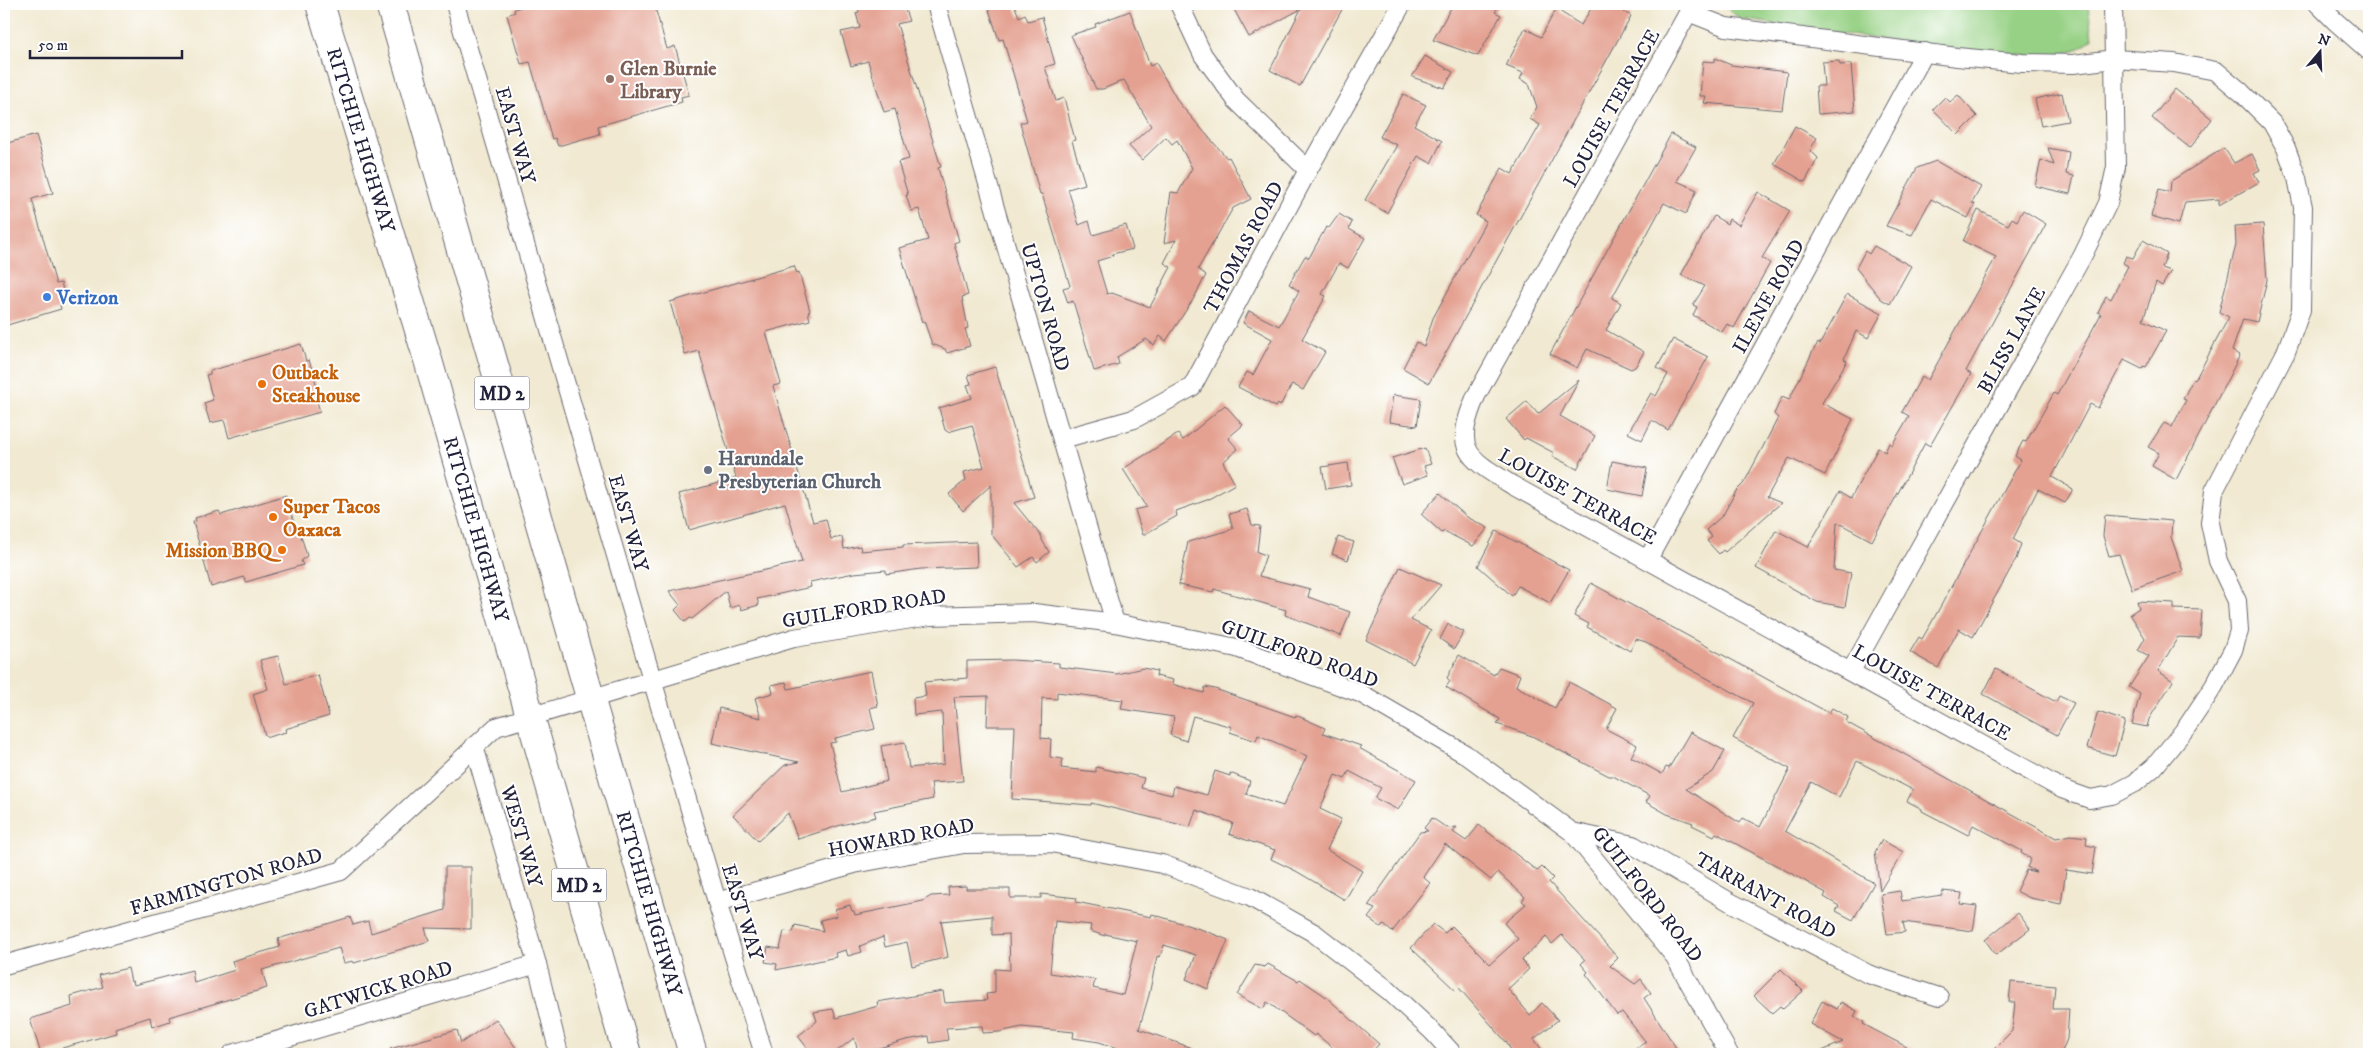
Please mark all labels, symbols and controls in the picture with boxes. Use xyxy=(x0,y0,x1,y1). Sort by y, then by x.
street label: LOUISE TERRACE xyxy=(1558,25,1666,192)
scale bar xyxy=(30,28,182,60)
north arrow xyxy=(2296,28,2346,78)
text: N xyxy=(2316,30,2333,51)
text: 50 m xyxy=(38,36,68,55)
street label: RITCHIE HIGHWAY xyxy=(320,45,400,236)
place label: Glen Burnie Library xyxy=(620,57,717,105)
marker: Glen Burnie Library xyxy=(604,73,616,85)
street label: EAST WAY xyxy=(489,84,540,187)
street label: THOMAS ROAD xyxy=(1199,177,1290,318)
street label: ILENE ROAD xyxy=(1728,235,1811,358)
street label: UPTON ROAD xyxy=(1014,241,1075,374)
street label: BLISS LANE xyxy=(1973,283,2052,399)
place label: Verizon xyxy=(56,286,119,311)
marker: Verizon xyxy=(41,291,53,303)
place label: Outback Steakhouse xyxy=(272,361,361,409)
road number: MD 2 xyxy=(474,376,530,409)
marker: Outback Steakhouse xyxy=(256,378,268,390)
street label: RITCHIE HIGHWAY xyxy=(437,434,514,626)
street label: LOUISE TERRACE xyxy=(1494,443,1661,551)
place label: Harundale Presbyterian Church xyxy=(718,447,882,495)
marker: Harundale Presbyterian Church xyxy=(702,464,714,476)
street label: EAST WAY xyxy=(602,472,653,575)
place label: Super Tacos Oaxaca xyxy=(283,495,380,543)
marker: Super Tacos Oaxaca xyxy=(267,511,279,523)
place label: Mission BBQ xyxy=(165,539,281,564)
marker: Mission BBQ xyxy=(276,544,288,556)
street label: GUILFORD ROAD xyxy=(780,584,948,635)
street label: GUILFORD ROAD xyxy=(1217,614,1382,695)
street label: LOUISE TERRACE xyxy=(1848,639,2015,747)
street label: WEST WAY xyxy=(494,782,547,891)
street label: RITCHIE HIGHWAY xyxy=(609,808,687,1000)
street label: HOWARD ROAD xyxy=(826,813,977,864)
street label: GUILFORD ROAD xyxy=(1586,822,1708,968)
street label: FARMINGTON ROAD xyxy=(127,843,326,922)
street label: TARRANT ROAD xyxy=(1690,847,1840,945)
street label: EAST WAY xyxy=(715,861,768,964)
road number: MD 2 xyxy=(552,868,606,902)
street label: GATWICK ROAD xyxy=(301,956,456,1025)

